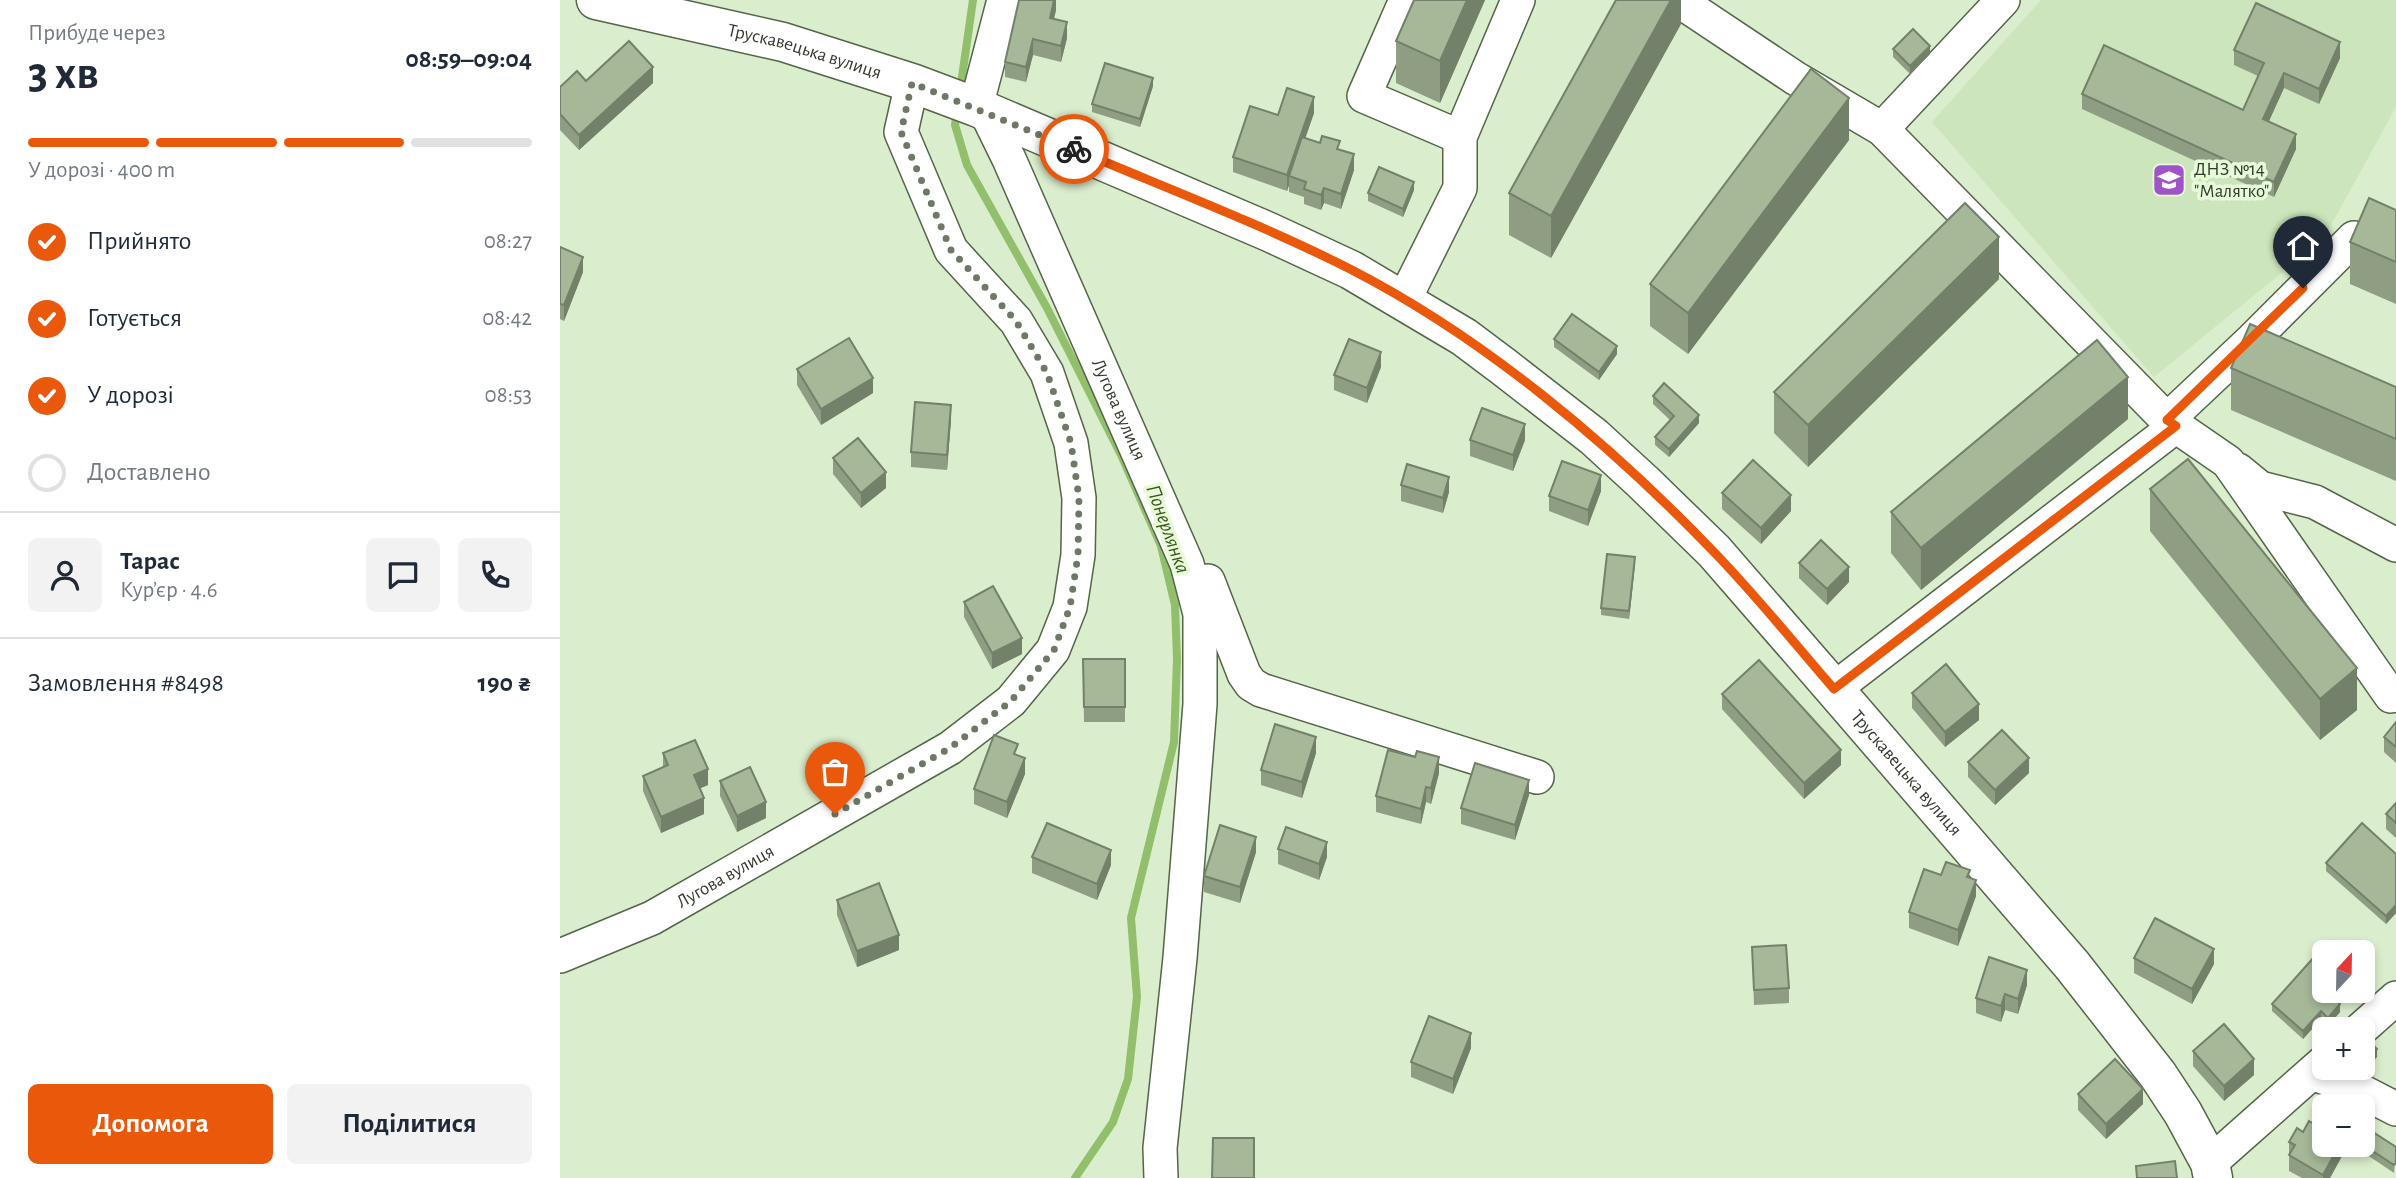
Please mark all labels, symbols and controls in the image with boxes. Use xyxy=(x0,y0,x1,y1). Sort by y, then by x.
street label: Трускавецька вулиця xyxy=(726,20,884,82)
text: Прибуде через xyxy=(28,22,166,45)
text: 08:59–09:04 xyxy=(405,46,532,72)
text: 3 хв xyxy=(28,51,99,97)
courier xyxy=(1039,114,1109,184)
icon: bike xyxy=(1055,130,1093,168)
text: У дорозі · 400 m xyxy=(28,159,175,182)
place label: ДНЗ №14 "Малятко" xyxy=(2194,160,2269,201)
school or university icon: ДНЗ №14 "Малятко" xyxy=(2150,161,2188,199)
pin xyxy=(2273,216,2333,288)
icon: check xyxy=(28,223,66,261)
icon: home xyxy=(2284,227,2322,265)
text: Прийнято xyxy=(87,228,191,254)
text: 08:27 xyxy=(484,230,532,253)
icon: check xyxy=(28,300,66,338)
text: Готується xyxy=(87,305,182,331)
text: 08:42 xyxy=(482,307,532,330)
street label: Лугова вулиця xyxy=(1089,356,1150,463)
icon: check xyxy=(28,377,66,415)
text: У дорозі xyxy=(87,382,174,408)
text: 08:53 xyxy=(485,384,532,407)
text: Доставлено xyxy=(87,459,211,485)
water label: Понерлянка xyxy=(1141,482,1194,577)
button: person xyxy=(28,538,102,612)
button: chat xyxy=(366,538,440,612)
button: phone xyxy=(458,538,532,612)
text: Тарас xyxy=(120,548,180,574)
text: Кур’єр · 4.6 xyxy=(120,579,218,602)
text: Замовлення #8498 xyxy=(28,670,224,696)
text: 190 ₴ xyxy=(478,670,532,696)
street label: Трускавецька вулиця xyxy=(1847,707,1966,839)
pin xyxy=(805,742,865,814)
icon: bag xyxy=(816,753,854,791)
street label: Лугова вулиця xyxy=(673,841,777,911)
north arrow xyxy=(2312,940,2375,1003)
map controls xyxy=(2312,940,2375,1157)
button: + xyxy=(2312,1017,2375,1080)
button: Допомога xyxy=(28,1084,273,1164)
button: Поділитися xyxy=(287,1084,532,1164)
button: − xyxy=(2312,1094,2375,1157)

